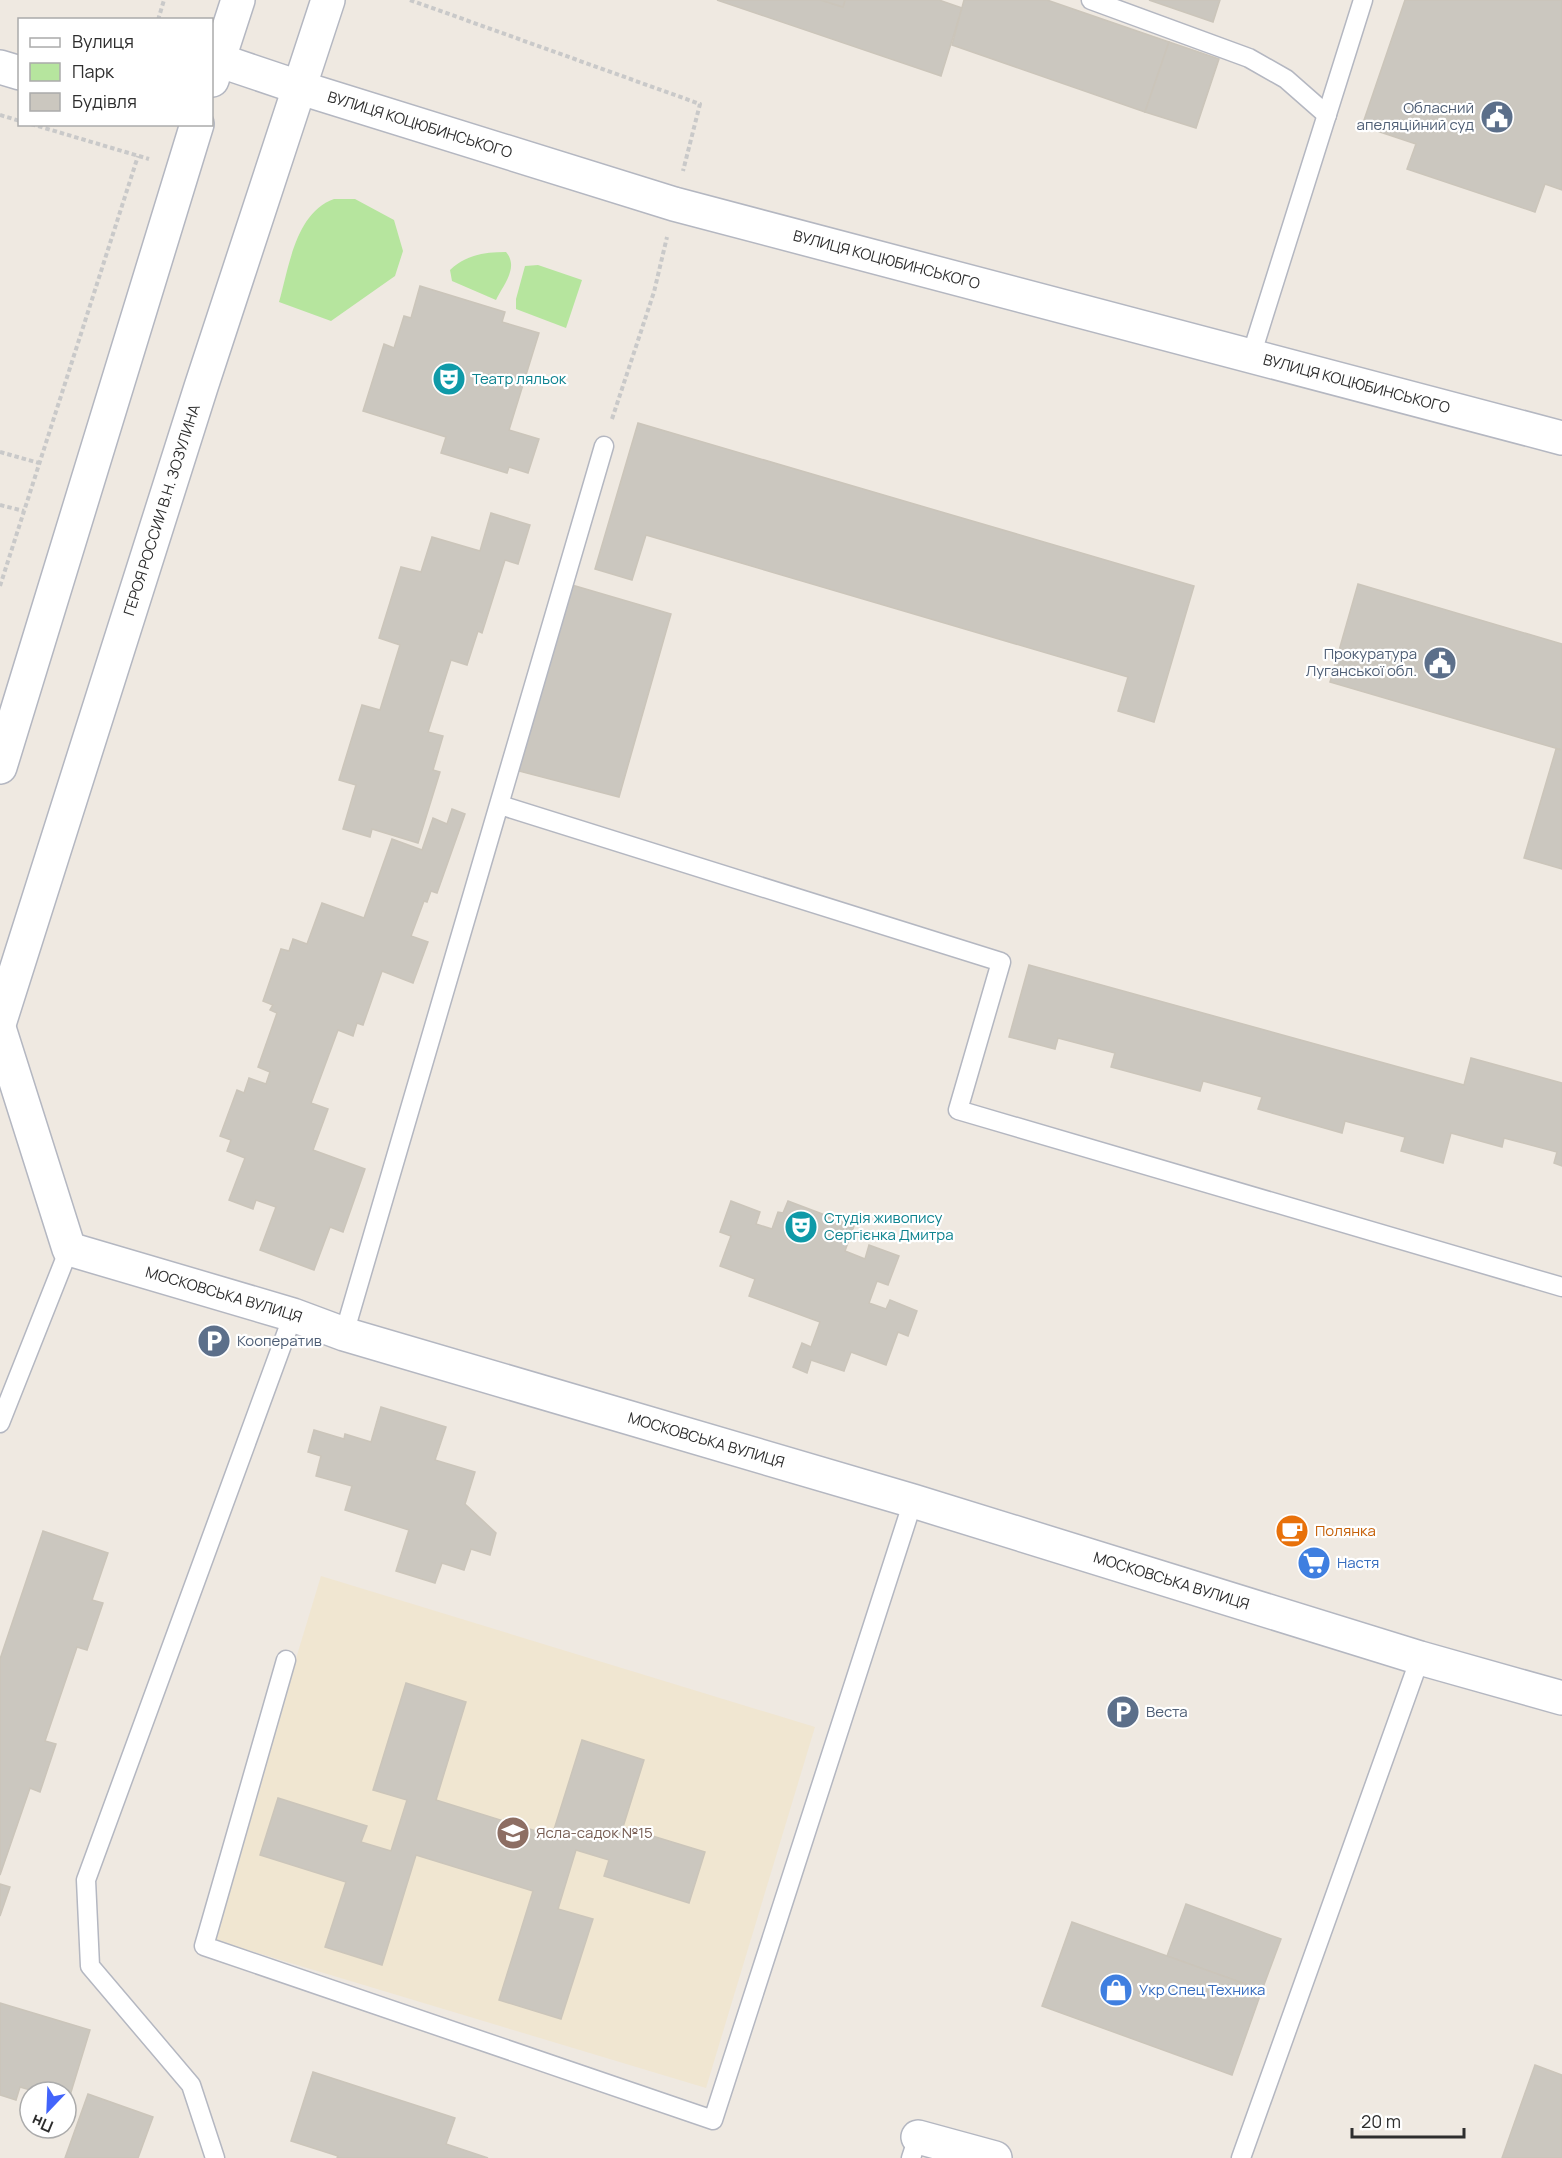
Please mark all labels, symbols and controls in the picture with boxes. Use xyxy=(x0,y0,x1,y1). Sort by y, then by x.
legend xyxy=(18,18,213,126)
text: Вулиця xyxy=(72,29,134,53)
text: Парк xyxy=(72,59,115,83)
street label: ВУЛИЦЯ КОЦЮБИНСЬКОГО xyxy=(325,86,515,163)
text: Будівля xyxy=(72,89,137,113)
place label: Обласний апеляційний суд xyxy=(1357,97,1474,135)
public building icon: Обласний апеляційний суд xyxy=(1479,99,1515,135)
street label: ВУЛИЦЯ КОЦЮБИНСЬКОГО xyxy=(791,225,983,294)
street label: ВУЛИЦЯ КОЦЮБИНСЬКОГО xyxy=(1261,349,1452,418)
theatre icon: Театр ляльок xyxy=(431,361,467,397)
place label: Театр ляльок xyxy=(472,368,567,389)
street label: ГЕРОЯ РОССИИ В.Н. ЗОЗУЛИНА xyxy=(118,401,205,618)
place label: Прокуратура Луганської обл. xyxy=(1306,643,1417,681)
public building icon: Прокуратура Луганської обл. xyxy=(1422,645,1458,681)
place label: Студія живопису Сергієнка Дмитра xyxy=(824,1207,954,1245)
theatre icon: Студія живопису Сергієнка Дмитра xyxy=(783,1209,819,1245)
street label: МОСКОВСЬКА ВУЛИЦЯ xyxy=(143,1261,305,1327)
parking icon: Кооператив xyxy=(196,1323,232,1359)
place label: Кооператив xyxy=(237,1330,322,1351)
street label: МОСКОВСЬКА ВУЛИЦЯ xyxy=(626,1407,787,1473)
cafe icon: Полянка xyxy=(1274,1513,1310,1549)
place label: Полянка xyxy=(1315,1520,1376,1541)
supermarket icon: Настя xyxy=(1296,1545,1332,1581)
street label: МОСКОВСЬКА ВУЛИЦЯ xyxy=(1091,1547,1252,1615)
place label: Настя xyxy=(1337,1552,1379,1573)
parking icon: Веста xyxy=(1105,1694,1141,1730)
place label: Веста xyxy=(1146,1701,1188,1722)
school or university icon: Ясла-садок №15 xyxy=(495,1815,531,1851)
place label: Ясла-садок №15 xyxy=(536,1822,653,1843)
shop icon: Укр Спец Техника xyxy=(1098,1972,1134,2008)
place label: Укр Спец Техника xyxy=(1139,1979,1265,2000)
north arrow xyxy=(18,2080,78,2140)
scale bar xyxy=(1352,2101,1464,2139)
text: Пн xyxy=(28,2109,56,2138)
text: 20 m xyxy=(1361,2109,1401,2133)

